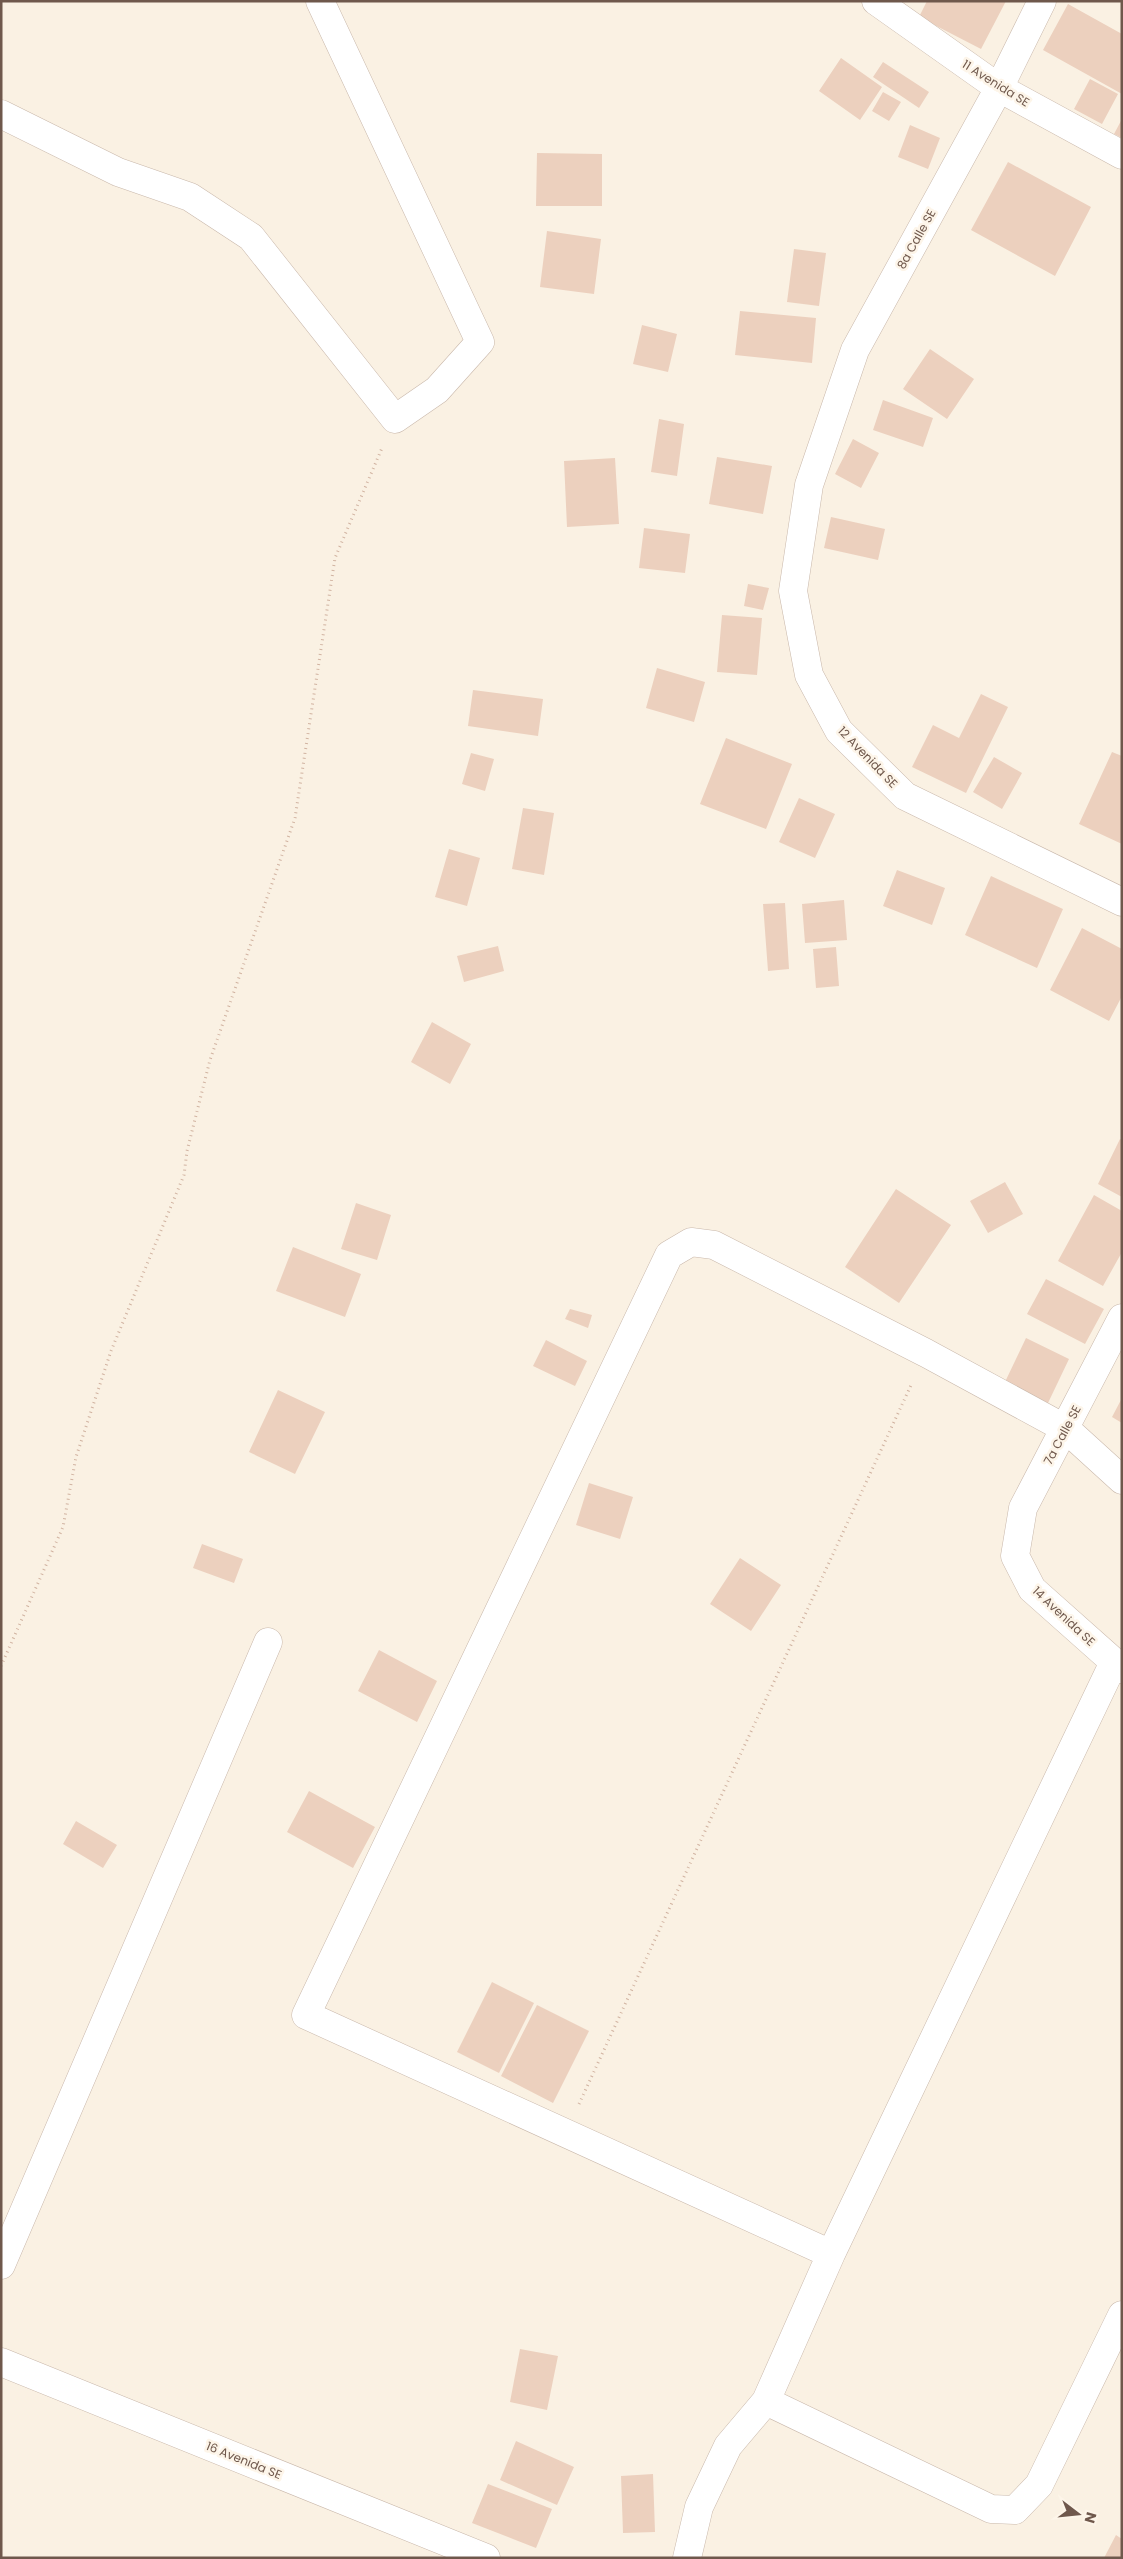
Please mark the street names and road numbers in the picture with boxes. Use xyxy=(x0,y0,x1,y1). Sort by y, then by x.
street label: 11 Avenida SE xyxy=(959,56,1033,110)
street label: 8a Calle SE xyxy=(893,206,939,272)
street label: 12 Avenida SE xyxy=(834,723,902,791)
street label: 7a Calle SE xyxy=(1039,1402,1085,1468)
street label: 14 Avenida SE xyxy=(1029,1582,1099,1650)
street label: 16 Avenida SE xyxy=(204,2437,284,2483)

